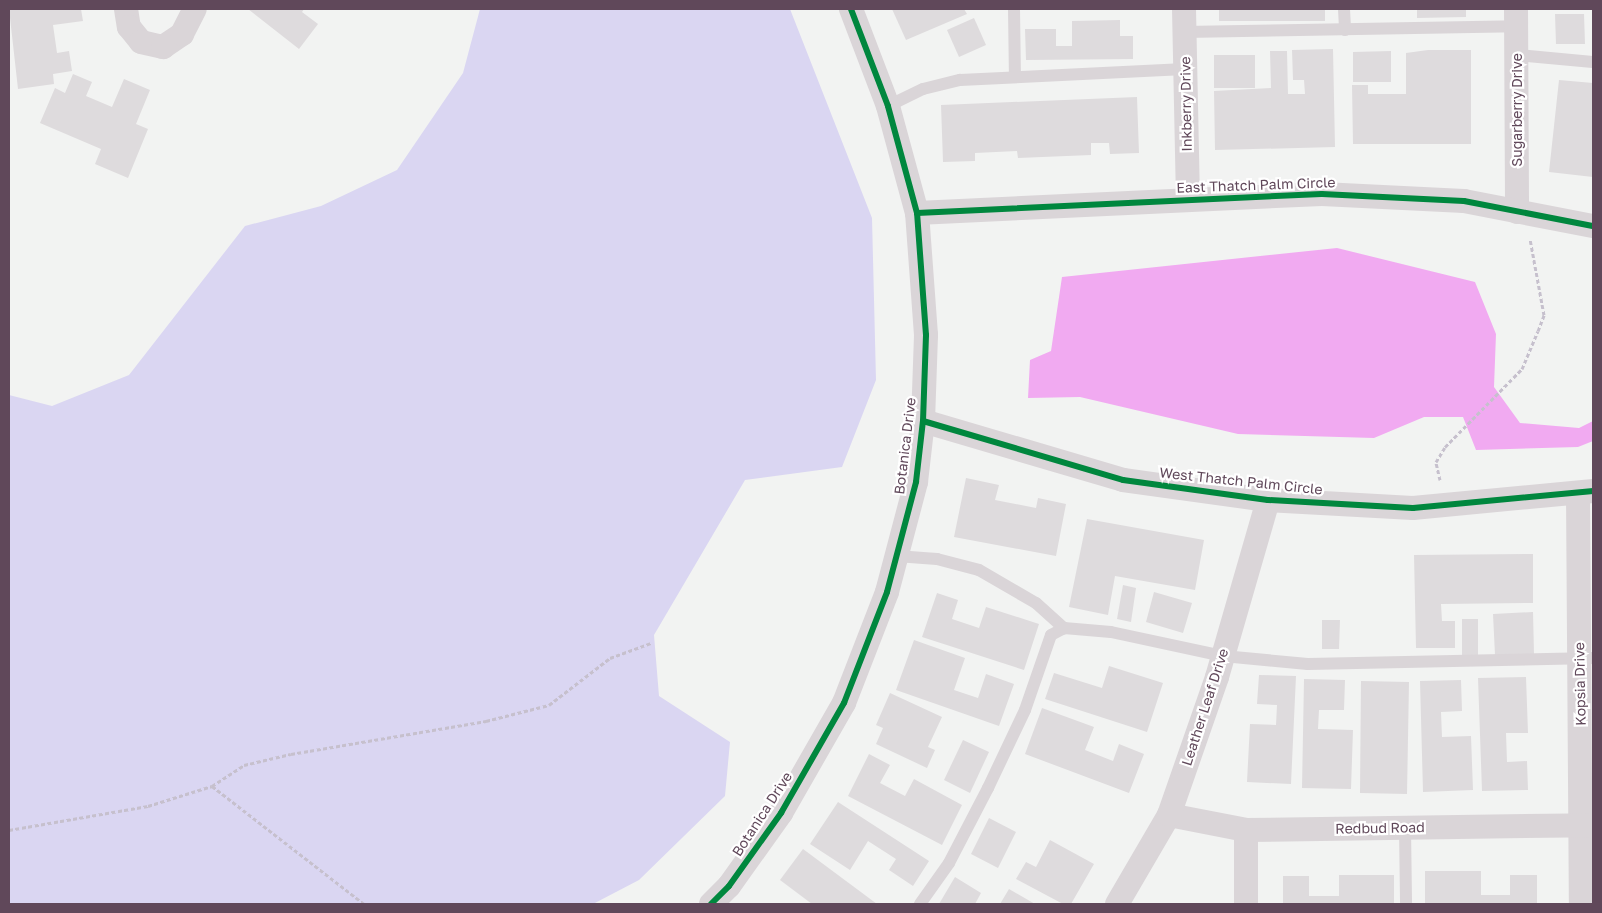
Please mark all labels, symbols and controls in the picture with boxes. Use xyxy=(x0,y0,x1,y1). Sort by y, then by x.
street label: Sugarberry Drive xyxy=(1509,53,1525,167)
street label: Inkberry Drive xyxy=(1177,56,1195,152)
street label: East Thatch Palm Circle xyxy=(1176,174,1336,196)
street label: Botanica Drive xyxy=(891,397,919,495)
street label: West Thatch Palm Circle xyxy=(1159,464,1323,498)
street label: Kopsia Drive xyxy=(1571,642,1589,726)
street label: Leather Leaf Drive xyxy=(1178,646,1232,768)
street label: Botanica Drive xyxy=(728,769,796,859)
street label: Redbud Road xyxy=(1335,819,1425,837)

